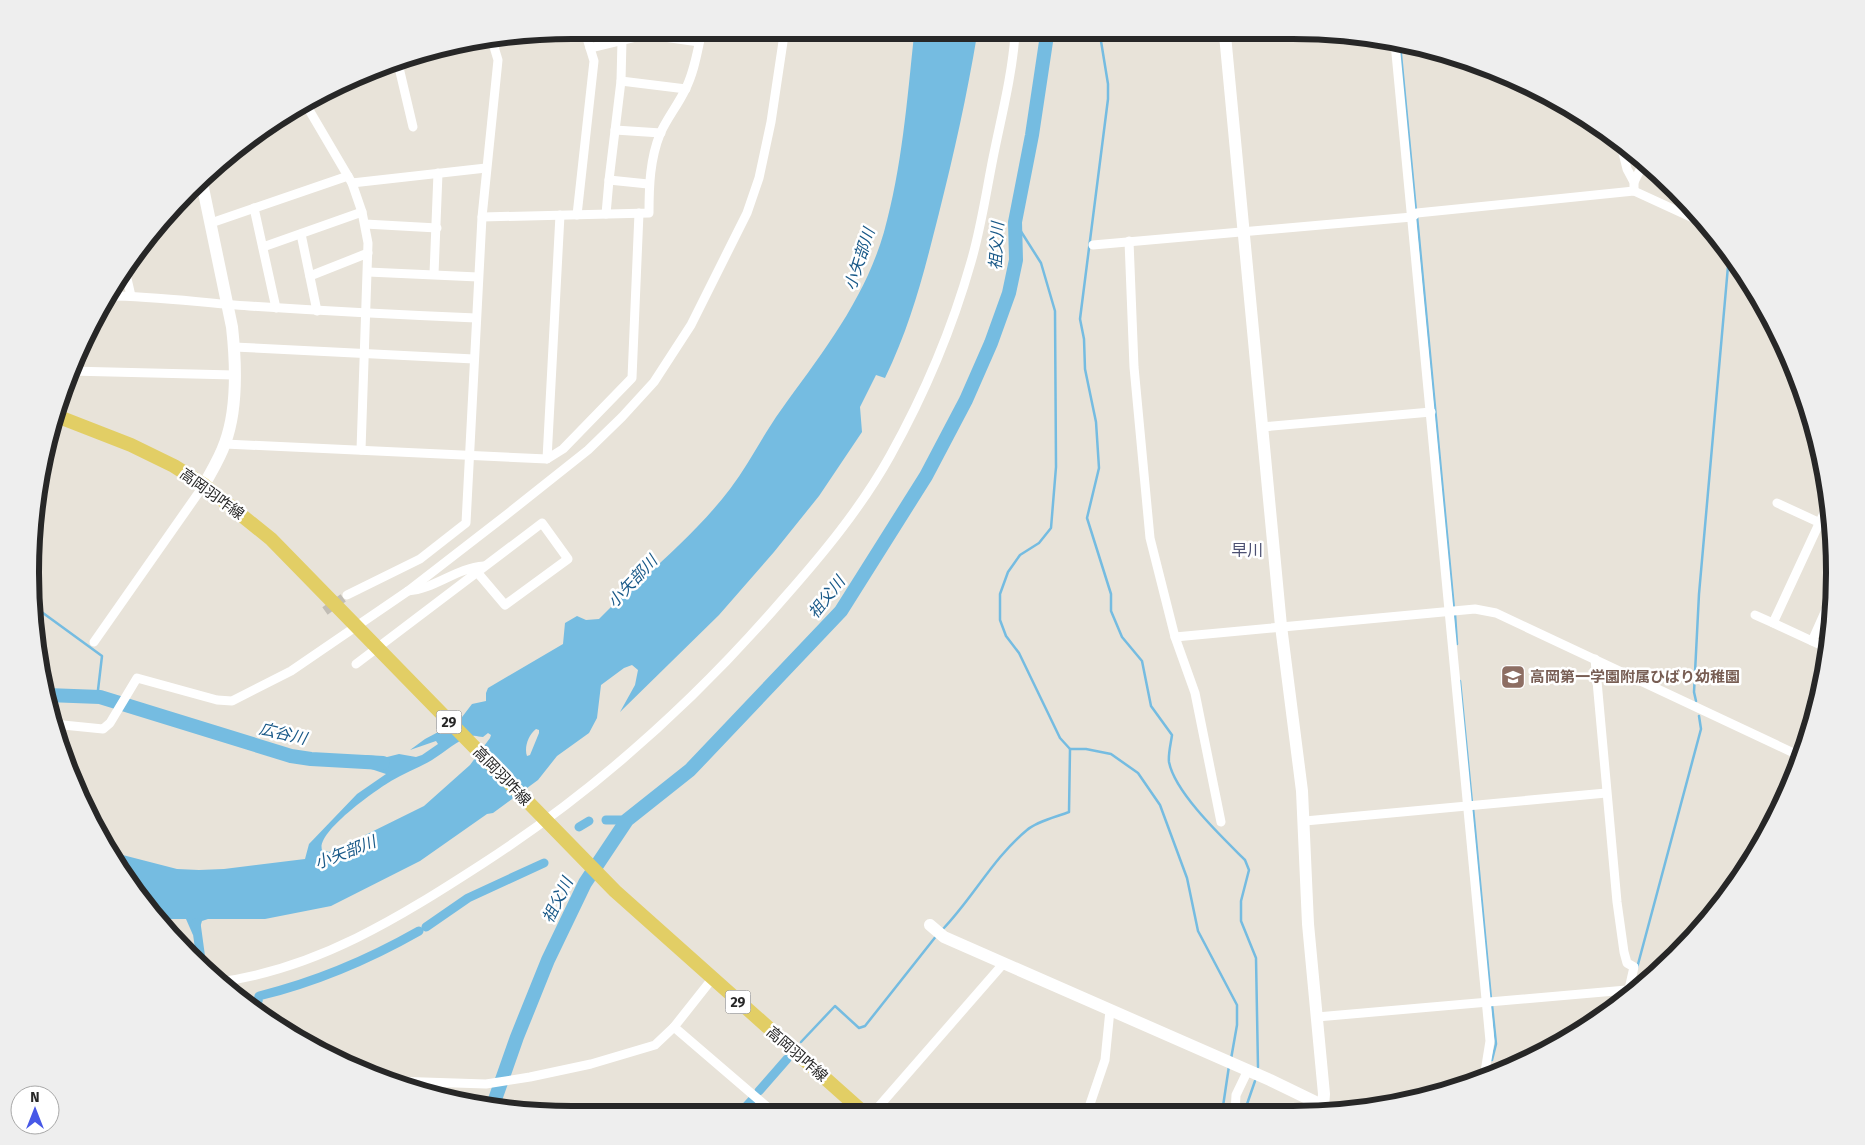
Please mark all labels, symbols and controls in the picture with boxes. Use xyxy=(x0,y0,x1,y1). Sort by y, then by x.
water label: 祖父川 xyxy=(986,220,1007,270)
water label: 小矢部川 xyxy=(841,224,879,293)
street label: 高岡羽咋線 xyxy=(176,465,248,523)
district label: 早川 xyxy=(1231,541,1263,560)
water label: 小矢部川 xyxy=(604,550,662,611)
water label: 祖父川 xyxy=(804,571,850,622)
school or university icon: 高岡第一学園附属ひばり幼稚園 xyxy=(1500,664,1526,690)
place label: 高岡第一学園附属ひばり幼稚園 xyxy=(1530,668,1740,686)
road number: 29 xyxy=(436,710,462,734)
water label: 広谷川 xyxy=(257,719,310,749)
street label: 高岡羽咋線 xyxy=(469,743,535,809)
water label: 小矢部川 xyxy=(312,831,380,873)
water label: 祖父川 xyxy=(538,873,577,926)
road number: 29 xyxy=(726,990,750,1014)
street label: 高岡羽咋線 xyxy=(763,1023,831,1085)
north arrow xyxy=(10,1085,60,1135)
text: N xyxy=(30,1089,40,1106)

